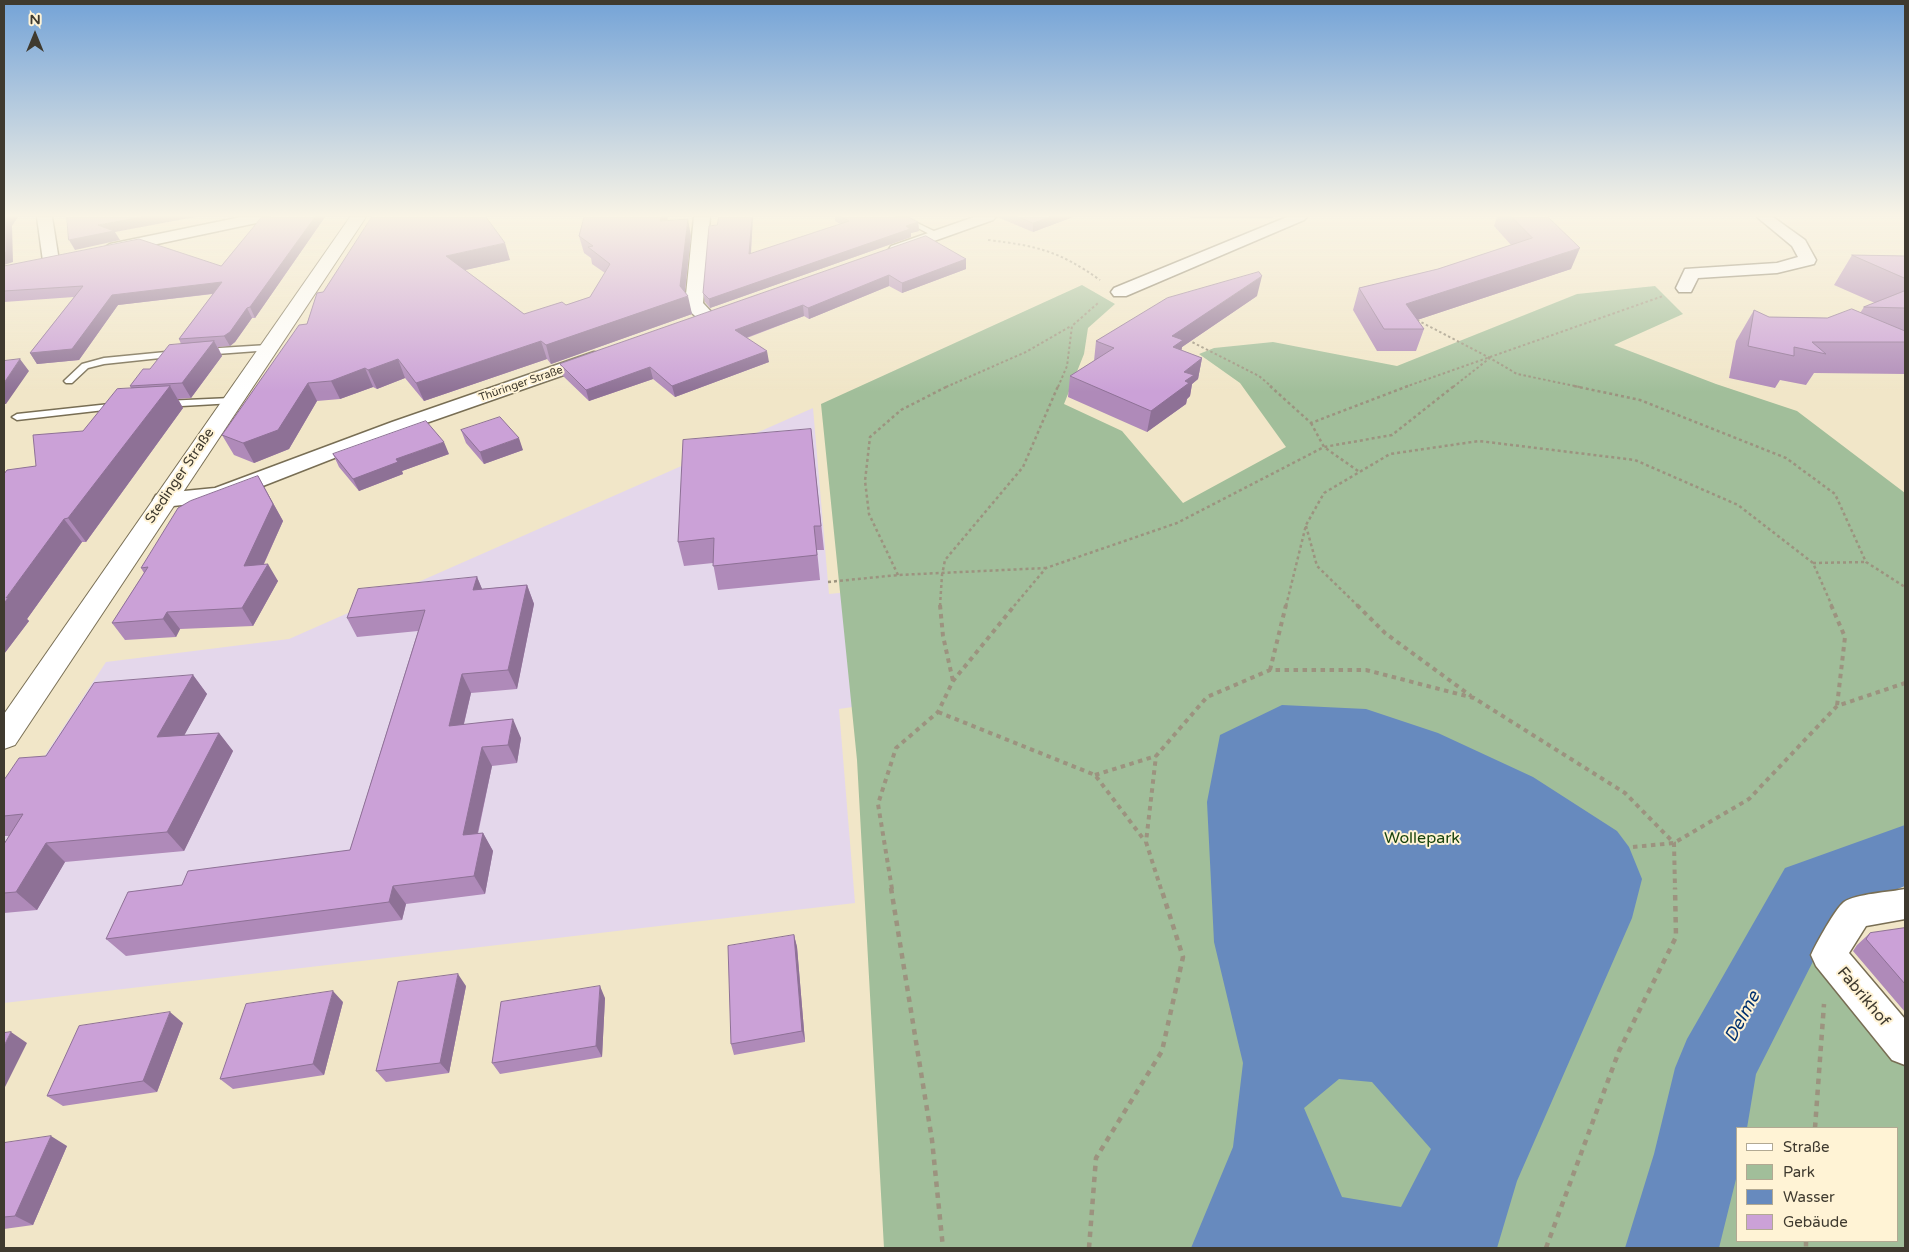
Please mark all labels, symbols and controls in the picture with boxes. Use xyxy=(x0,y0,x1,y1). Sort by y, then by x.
north arrow xyxy=(10,10,60,60)
text: N xyxy=(29,11,41,28)
street label: Thüringer Straße xyxy=(477,363,565,405)
street label: Stedinger Straße xyxy=(142,425,218,527)
park label: Wollepark xyxy=(1384,829,1460,849)
street label: Fabrikhof xyxy=(1833,963,1893,1031)
water label: Delme xyxy=(1721,988,1765,1046)
legend xyxy=(1736,1127,1899,1242)
text: Straße xyxy=(1783,1138,1829,1156)
text: Park xyxy=(1783,1163,1815,1181)
text: Wasser xyxy=(1783,1188,1835,1206)
text: Gebäude xyxy=(1783,1213,1848,1231)

